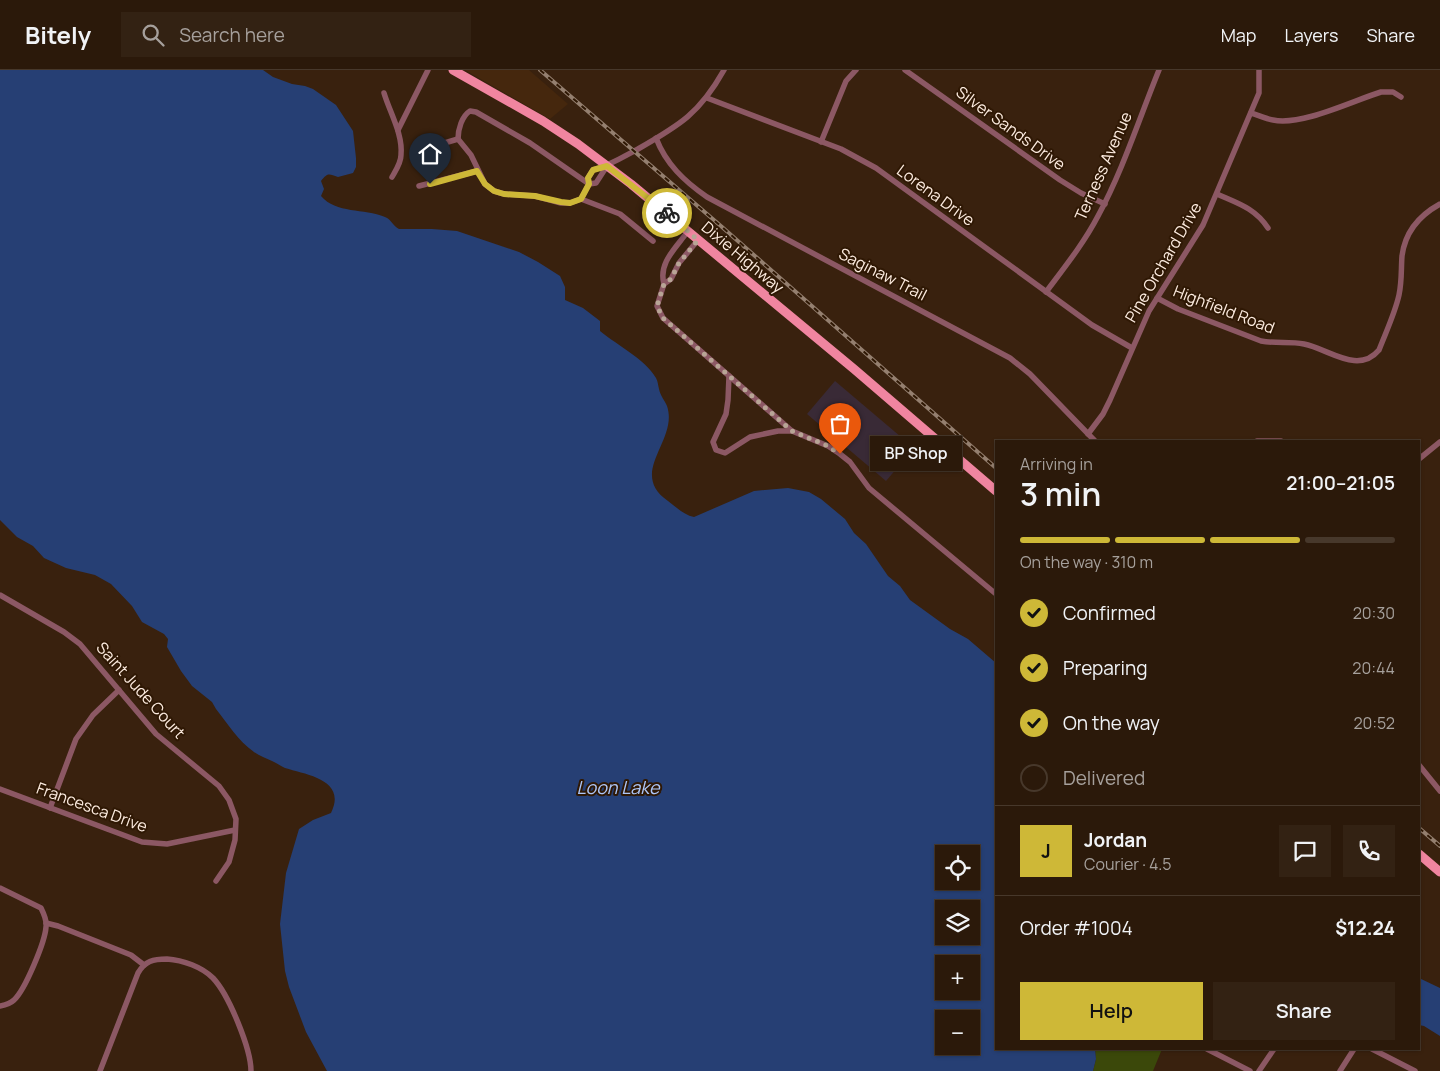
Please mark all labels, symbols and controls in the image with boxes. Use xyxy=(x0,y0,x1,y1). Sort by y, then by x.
search box xyxy=(121,12,471,57)
text: Bitely xyxy=(25,18,91,51)
icon: search xyxy=(139,21,167,49)
text: Search here xyxy=(179,22,285,48)
text: Map xyxy=(1221,23,1256,47)
text: Layers xyxy=(1284,23,1338,47)
text: Share xyxy=(1366,23,1415,47)
street label: Silver Sands Drive xyxy=(952,81,1070,175)
street label: Terness Avenue xyxy=(1069,108,1137,224)
pin xyxy=(409,133,451,184)
icon: home xyxy=(416,140,444,168)
street label: Lorena Drive xyxy=(893,159,979,231)
courier xyxy=(642,188,692,238)
street label: Pine Orchard Drive xyxy=(1120,198,1206,326)
icon: bike xyxy=(653,199,681,227)
street label: Dixie Highway xyxy=(697,216,789,298)
street label: Saginaw Trail xyxy=(835,242,931,306)
street label: Highfield Road xyxy=(1170,280,1278,338)
pin xyxy=(819,403,861,454)
icon: bag xyxy=(826,410,854,438)
callout: BP Shop xyxy=(870,436,962,472)
text: BP Shop xyxy=(885,442,947,464)
text: Arriving in xyxy=(1020,453,1093,475)
text: 21:00–21:05 xyxy=(1286,470,1395,496)
text: 3 min xyxy=(1020,472,1101,516)
text: On the way · 310 m xyxy=(1020,551,1153,573)
icon: check xyxy=(1020,599,1048,627)
text: Confirmed xyxy=(1063,600,1156,626)
text: 20:30 xyxy=(1353,602,1395,624)
street label: Saint Jude Court xyxy=(92,637,190,743)
icon: check xyxy=(1020,654,1048,682)
text: Preparing xyxy=(1063,655,1148,681)
text: 20:44 xyxy=(1352,657,1395,679)
icon: check xyxy=(1020,709,1048,737)
text: On the way xyxy=(1063,710,1160,736)
text: 20:52 xyxy=(1353,712,1395,734)
text: Delivered xyxy=(1063,765,1145,791)
water label: Loon Lake xyxy=(576,775,661,799)
street label: Francesca Drive xyxy=(33,777,151,837)
button: chat xyxy=(1279,825,1331,877)
button: phone xyxy=(1343,825,1395,877)
text: Jordan xyxy=(1084,827,1147,853)
text: J xyxy=(1041,838,1051,864)
map controls xyxy=(935,845,980,1055)
button: locate xyxy=(935,845,980,890)
text: Courier · 4.5 xyxy=(1084,853,1171,875)
button: layers xyxy=(935,900,980,945)
text: Order #1004 xyxy=(1020,915,1133,941)
text: $12.24 xyxy=(1335,915,1395,941)
button: + xyxy=(935,955,980,1000)
button: Help xyxy=(1020,982,1203,1040)
button: Share xyxy=(1213,982,1395,1040)
button: − xyxy=(935,1010,980,1055)

